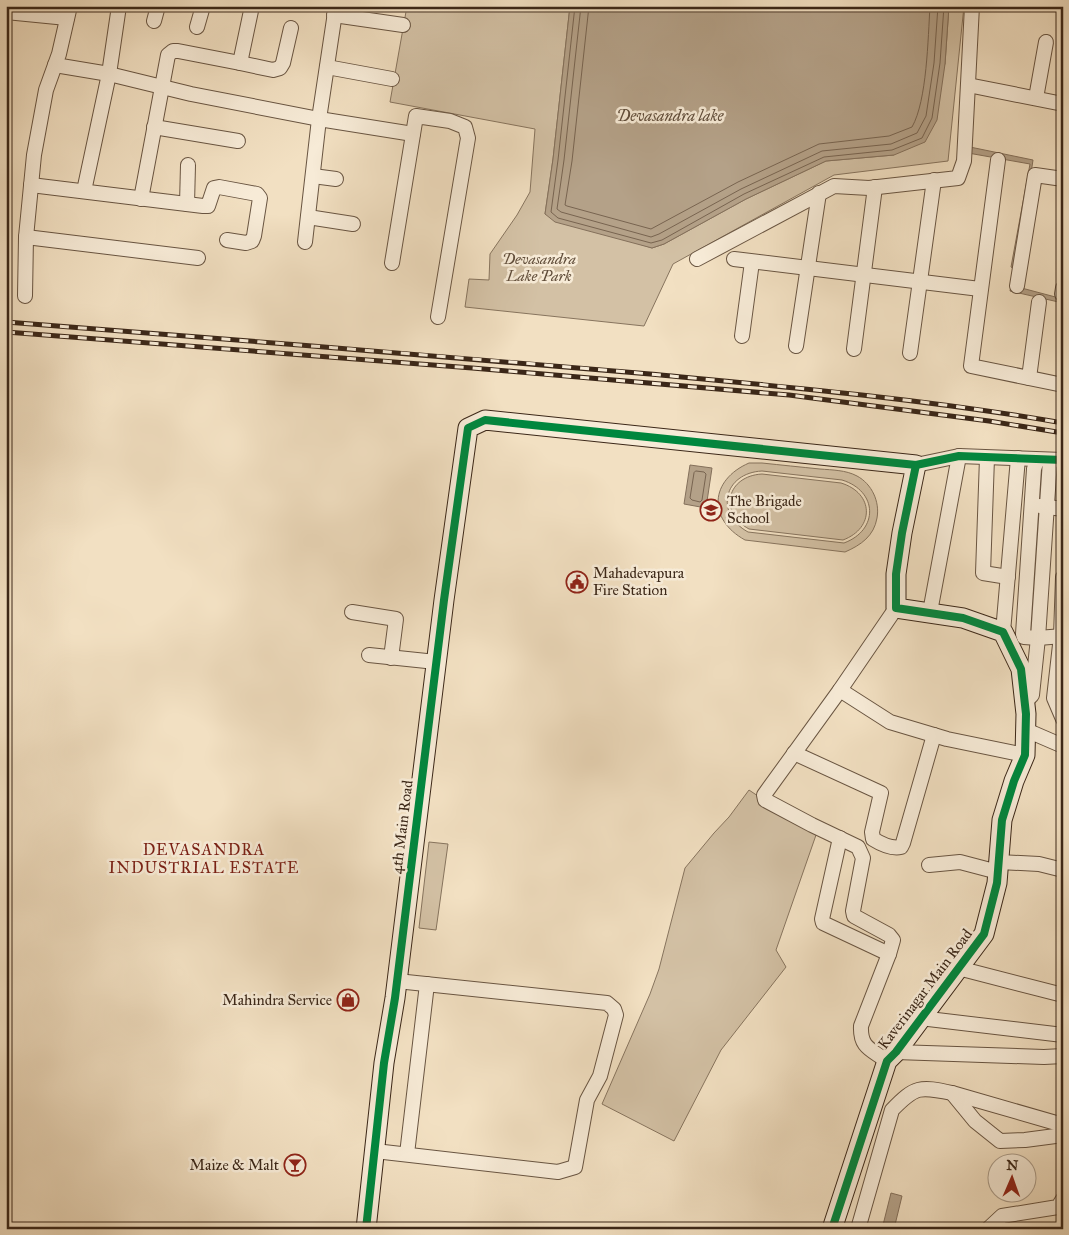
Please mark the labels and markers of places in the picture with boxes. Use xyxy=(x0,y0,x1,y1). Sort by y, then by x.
place label: The Brigade School xyxy=(727,492,802,527)
school or university icon: The Brigade School xyxy=(699,498,723,522)
place label: Mahadevapura Fire Station xyxy=(593,564,685,599)
public building icon: Mahadevapura Fire Station xyxy=(565,570,589,594)
shop icon: Mahindra Service xyxy=(336,988,360,1012)
place label: Mahindra Service xyxy=(222,991,332,1009)
bar icon: Maize & Malt xyxy=(283,1153,307,1177)
place label: Maize & Malt xyxy=(190,1156,280,1174)

